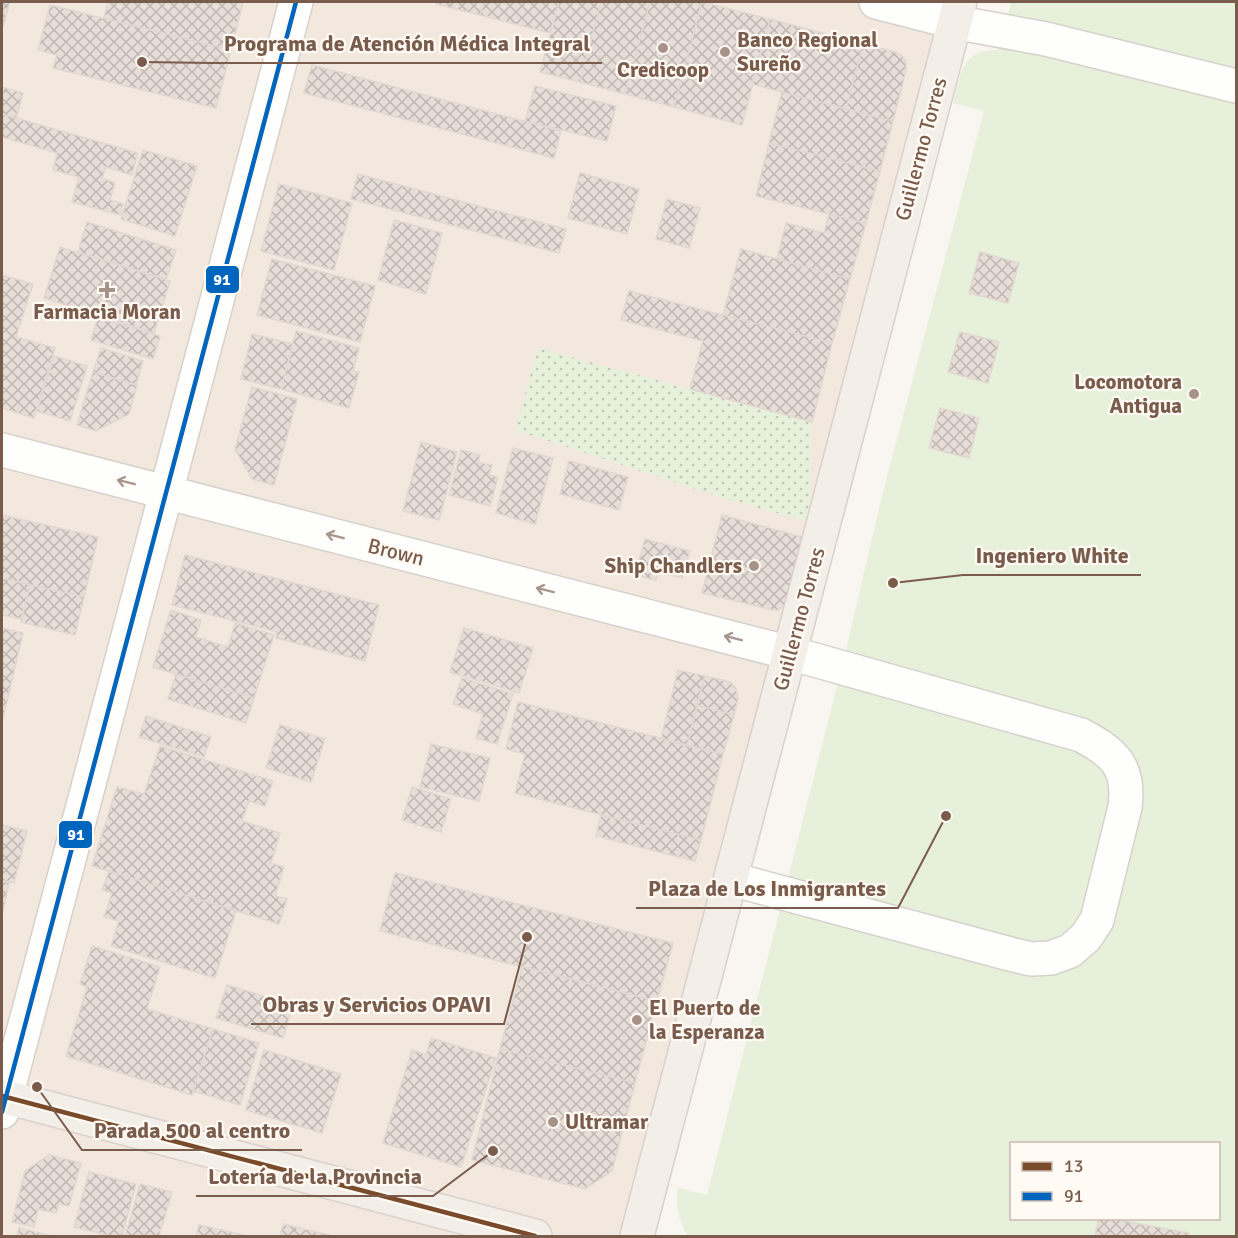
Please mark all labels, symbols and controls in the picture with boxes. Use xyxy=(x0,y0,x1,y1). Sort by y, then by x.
callout: Programa de Atención Médica Integral xyxy=(211,23,602,63)
place label: Banco Regional Sureño xyxy=(737,27,878,77)
text: Programa de Atención Médica Integral xyxy=(224,30,590,57)
marker: Credicoop xyxy=(656,41,670,55)
marker: Banco Regional Sureño xyxy=(718,45,732,59)
place label: Credicoop xyxy=(617,57,709,83)
street label: Guillermo Torres xyxy=(889,75,953,223)
line badge: 91 xyxy=(205,265,240,294)
text: 91 xyxy=(213,270,231,290)
marker: Farmacia Moran xyxy=(100,283,114,297)
place label: Farmacia Moran xyxy=(33,299,181,325)
place label: Locomotora Antigua xyxy=(1074,369,1182,419)
marker: Locomotora Antigua xyxy=(1187,387,1201,401)
one-way arrow xyxy=(117,476,136,488)
one-way arrow xyxy=(326,530,345,542)
street label: Brown xyxy=(365,532,427,572)
callout: Ingeniero White xyxy=(963,535,1141,575)
text: Ingeniero White xyxy=(975,542,1129,569)
street label: Guillermo Torres xyxy=(767,545,831,693)
place label: Ship Chandlers xyxy=(605,553,742,579)
marker: Ship Chandlers xyxy=(747,559,761,573)
one-way arrow xyxy=(535,584,554,595)
one-way arrow xyxy=(724,632,743,644)
line badge: 91 xyxy=(58,820,93,849)
text: 91 xyxy=(67,825,85,845)
callout: Plaza de Los Inmigrantes xyxy=(636,868,898,908)
text: Plaza de Los Inmigrantes xyxy=(648,875,886,902)
callout: Obras y Servicios OPAVI xyxy=(251,984,504,1024)
text: Obras y Servicios OPAVI xyxy=(263,991,491,1018)
place label: El Puerto de la Esperanza xyxy=(649,995,765,1045)
marker: El Puerto de la Esperanza xyxy=(630,1013,644,1027)
place label: Ultramar xyxy=(565,1109,649,1135)
callout: Parada 500 al centro xyxy=(82,1110,302,1150)
marker: Ultramar xyxy=(546,1115,560,1129)
text: Parada 500 al centro xyxy=(94,1117,290,1144)
legend xyxy=(1010,1142,1220,1220)
text: 13 xyxy=(1064,1155,1083,1177)
callout: Lotería de la Provincia xyxy=(196,1156,433,1196)
text: Lotería de la Provincia xyxy=(208,1163,422,1190)
text: 91 xyxy=(1064,1185,1083,1207)

